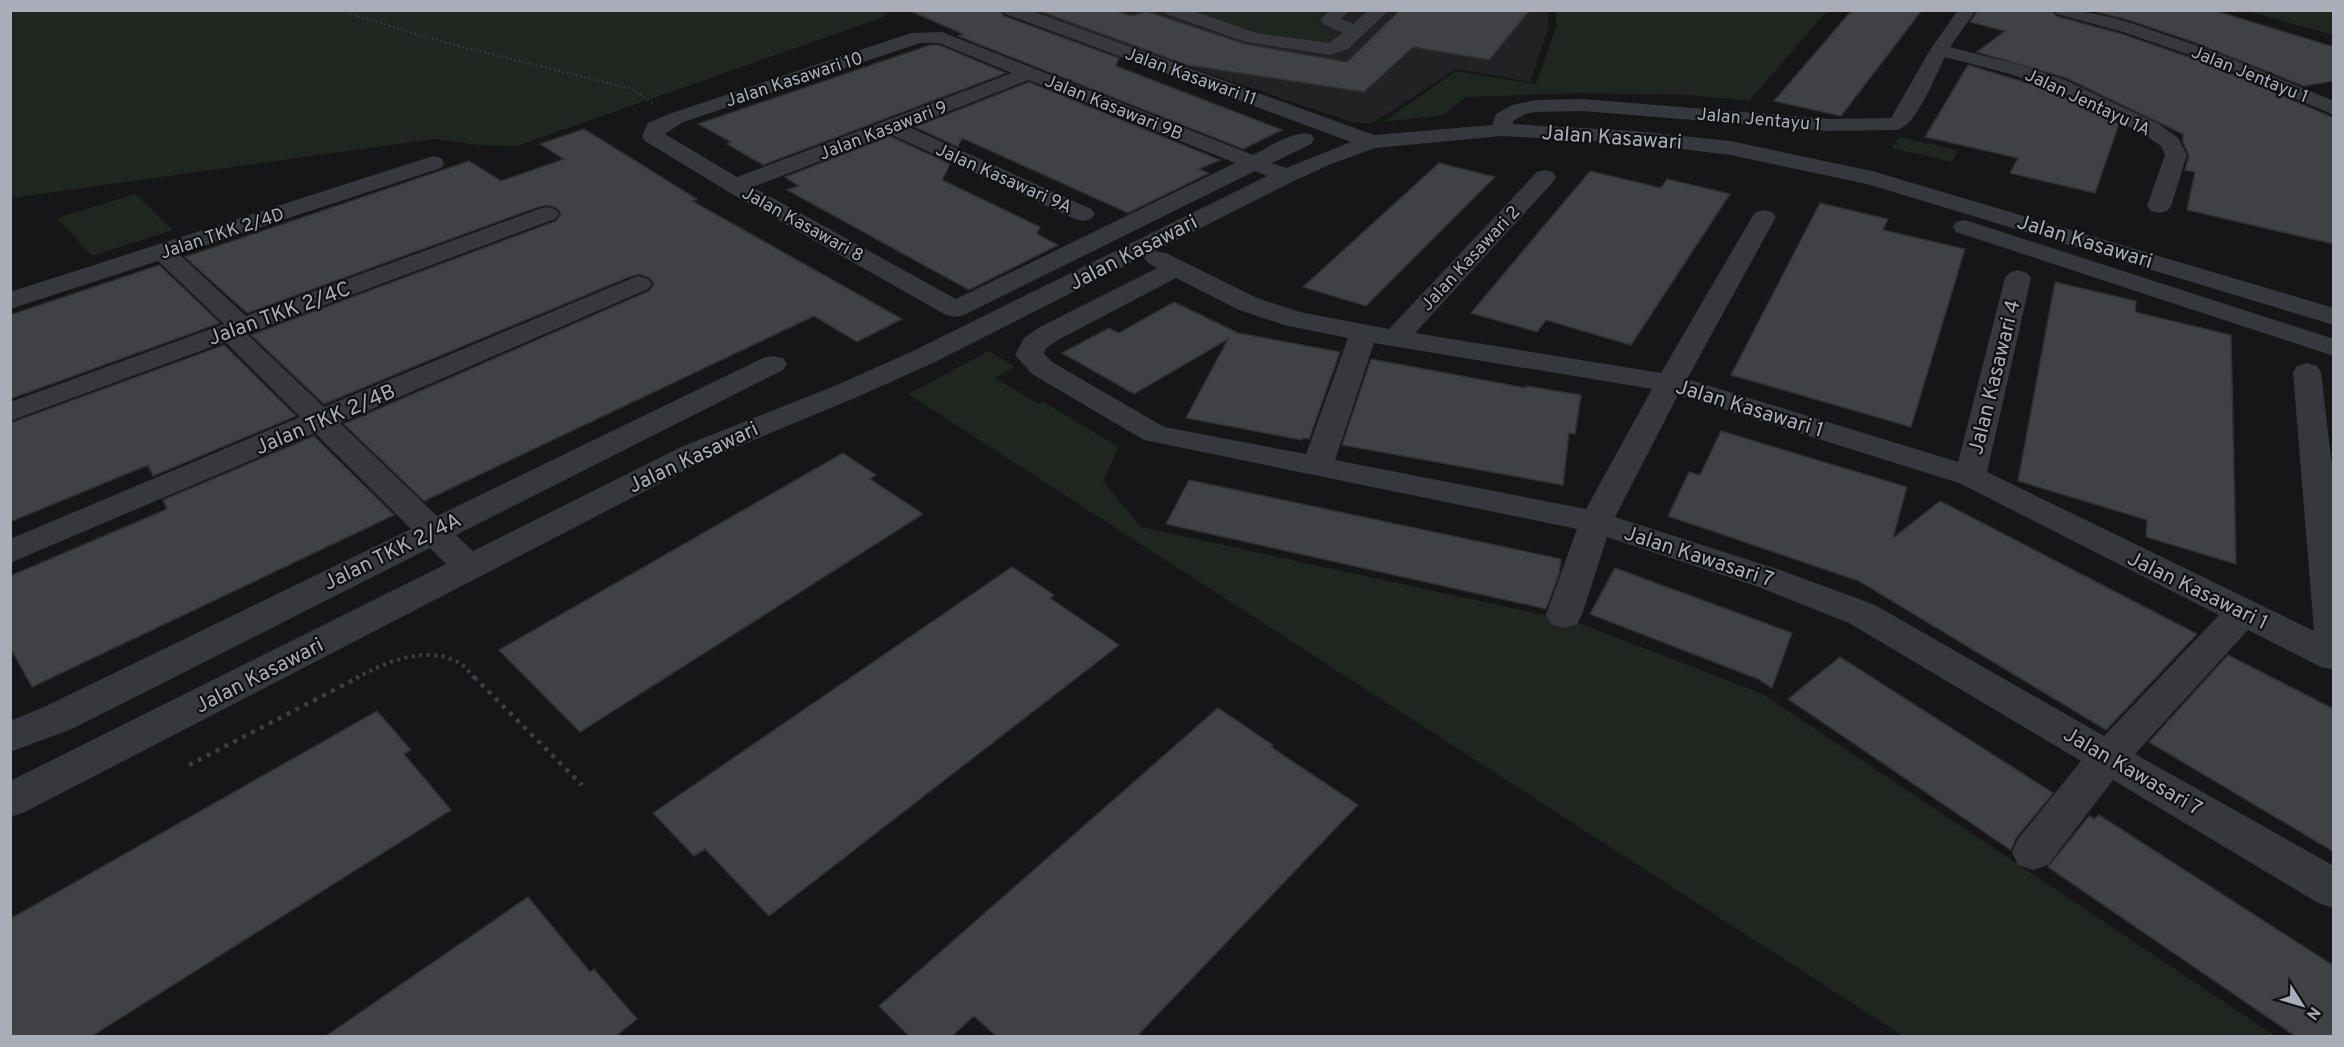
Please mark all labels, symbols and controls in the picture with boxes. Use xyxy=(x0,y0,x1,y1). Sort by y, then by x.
street label: Jalan Jentayu 1 xyxy=(2188,41,2311,109)
street label: Jalan Kasawari 11 xyxy=(1122,43,1259,112)
street label: Jalan Kasawari 10 xyxy=(723,47,866,113)
street label: Jalan Jentayu 1A xyxy=(2021,64,2154,143)
street label: Jalan Kasawari 9B xyxy=(1041,70,1186,147)
street label: Jalan Kasawari 9 xyxy=(816,96,951,166)
street label: Jalan Jentayu 1 xyxy=(1696,104,1822,137)
street label: Jalan Kasawari xyxy=(1541,120,1683,157)
street label: Jalan Kasawari 9A xyxy=(932,139,1075,220)
street label: Jalan Kasawari 8 xyxy=(737,182,867,268)
street label: Jalan Kasawari 2 xyxy=(1416,202,1526,317)
street label: Jalan TKK 2/4D xyxy=(158,204,287,265)
street label: Jalan Kasawari xyxy=(1065,209,1202,297)
street label: Jalan Kasawari xyxy=(2013,209,2156,276)
street label: Jalan TKK 2/4C xyxy=(204,276,355,353)
street label: Jalan Kasawari 4 xyxy=(1963,297,2028,458)
street label: Jalan Kasawari 1 xyxy=(1672,374,1827,445)
street label: Jalan TKK 2/4B xyxy=(251,379,400,462)
street label: Jalan Kasawari xyxy=(624,416,763,500)
street label: Jalan TKK 2/4A xyxy=(319,507,466,597)
street label: Jalan Kawasari 7 xyxy=(1620,521,1777,594)
street label: Jalan Kasawari 1 xyxy=(2122,546,2272,637)
street label: Jalan Kasawari xyxy=(191,632,328,720)
street label: Jalan Kawasari 7 xyxy=(2058,722,2206,823)
north arrow xyxy=(2272,975,2332,1035)
text: N xyxy=(2301,1002,2324,1023)

